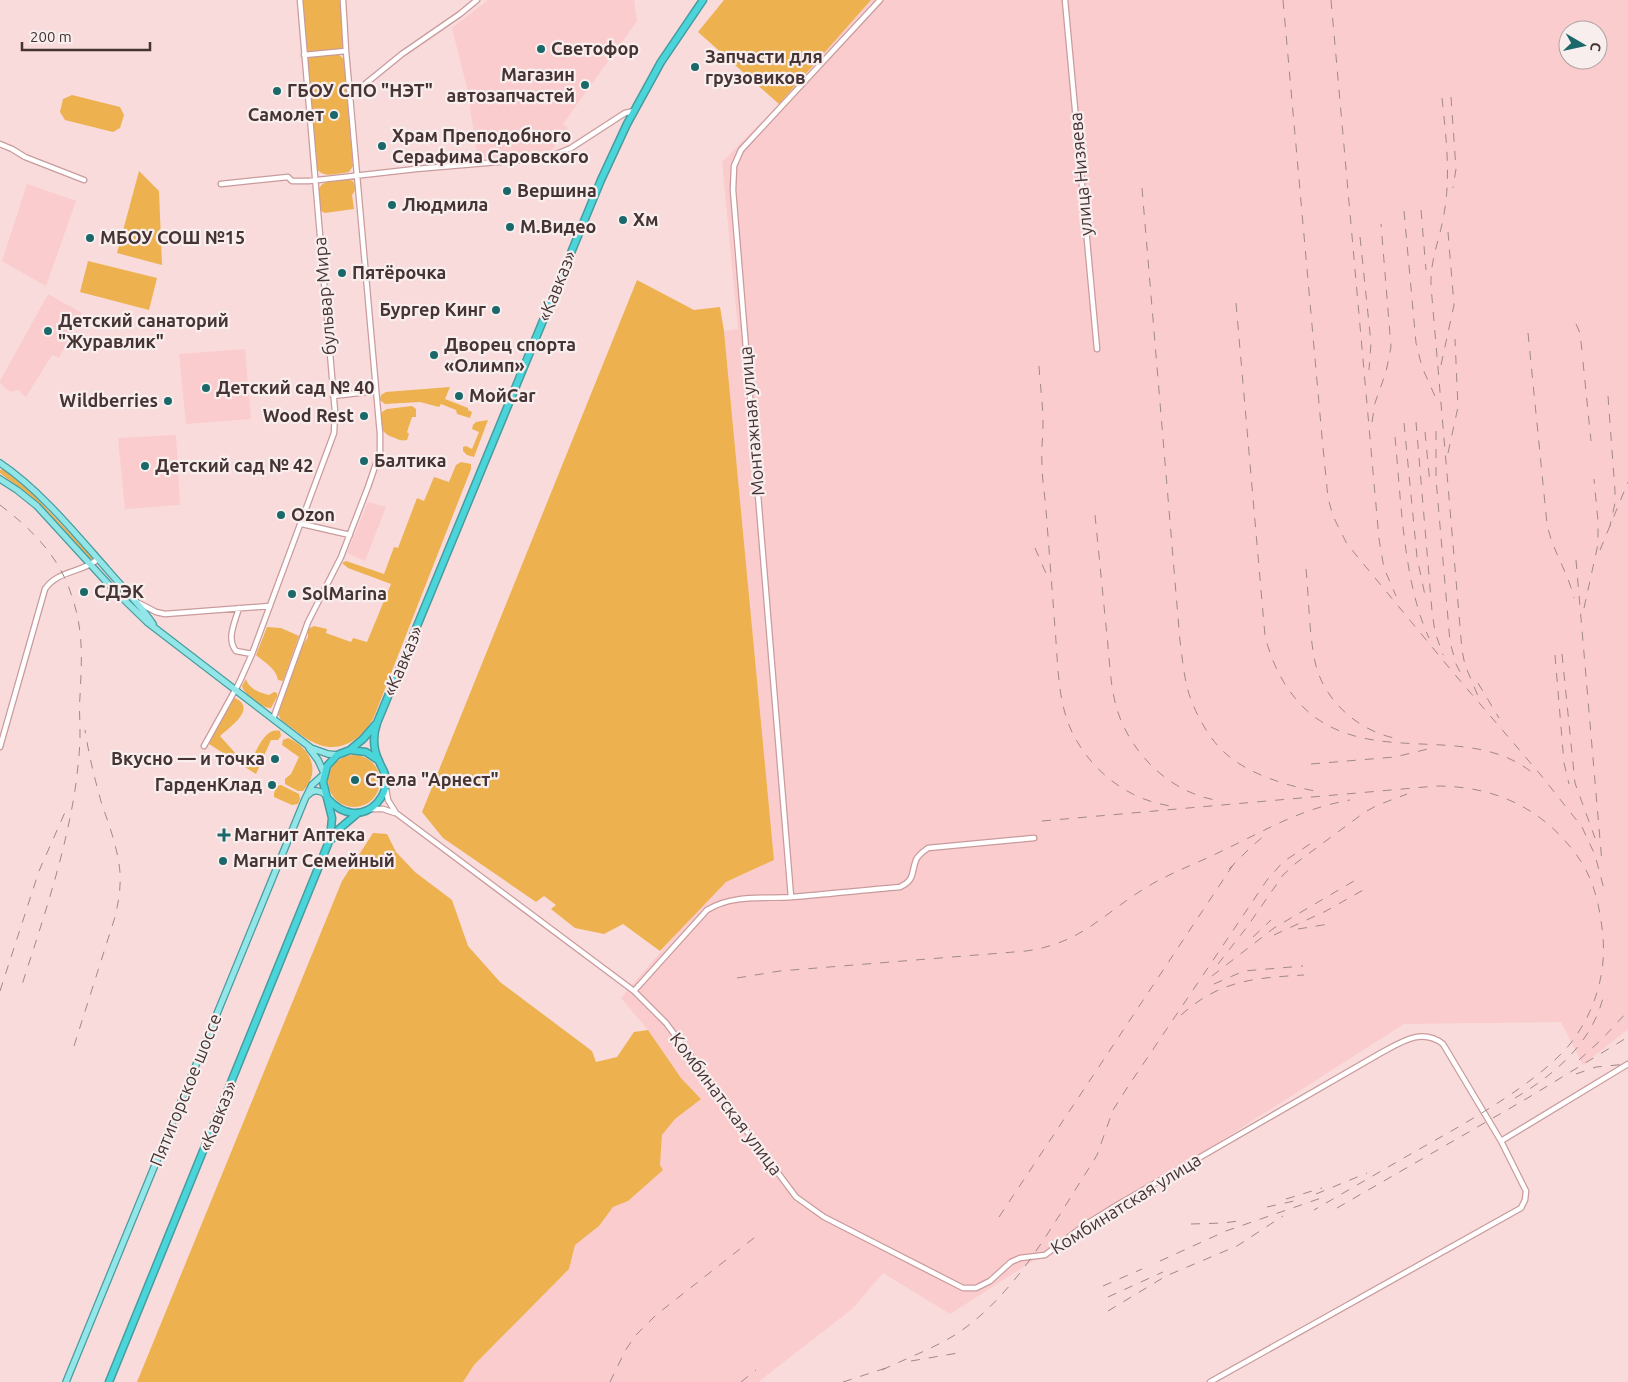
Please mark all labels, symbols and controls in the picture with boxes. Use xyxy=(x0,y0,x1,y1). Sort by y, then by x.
scale bar xyxy=(22,20,150,52)
north arrow xyxy=(1558,20,1608,70)
text: 200 m xyxy=(30,28,72,45)
place label: Светофор xyxy=(551,38,639,58)
text: С xyxy=(1587,41,1604,53)
marker: Светофор xyxy=(535,43,547,55)
place label: Запчасти для грузовиков xyxy=(705,46,823,87)
marker: Запчасти для грузовиков xyxy=(689,61,701,73)
place label: Магазин автозапчастей xyxy=(446,64,575,105)
marker: Магазин автозапчастей xyxy=(579,79,591,91)
place label: ГБОУ СПО "НЭТ" xyxy=(287,80,433,100)
marker: ГБОУ СПО "НЭТ" xyxy=(271,85,283,97)
place label: Самолет xyxy=(248,104,324,124)
marker: Самолет xyxy=(328,109,340,121)
street label: улица Низяева xyxy=(1065,111,1095,237)
place label: Храм Преподобного Серафима Саровского xyxy=(392,125,589,166)
marker: Храм Преподобного Серафима Саровского xyxy=(376,140,388,152)
place label: Вершина xyxy=(517,180,597,200)
marker: Вершина xyxy=(501,185,513,197)
place label: Людмила xyxy=(402,194,488,214)
marker: Людмила xyxy=(386,199,398,211)
place label: Хм xyxy=(633,209,658,229)
marker: Хм xyxy=(617,214,629,226)
place label: М.Видео xyxy=(520,216,596,236)
marker: М.Видео xyxy=(504,221,516,233)
place label: МБОУ СОШ №15 xyxy=(100,227,245,247)
marker: МБОУ СОШ №15 xyxy=(84,232,96,244)
street label: бульвар Мира xyxy=(309,236,339,356)
street label: «Кавказ» xyxy=(533,248,579,324)
place label: Пятёрочка xyxy=(352,262,446,282)
marker: Пятёрочка xyxy=(336,267,348,279)
place label: Бургер Кинг xyxy=(379,299,486,319)
marker: Бургер Кинг xyxy=(490,304,502,316)
place label: Детский санаторий "Журавлик" xyxy=(58,310,229,351)
marker: Детский санаторий "Журавлик" xyxy=(42,325,54,337)
place label: Дворец спорта «Олимп» xyxy=(444,334,576,375)
street label: Монтажная улица xyxy=(735,345,768,497)
marker: Дворец спорта «Олимп» xyxy=(428,349,440,361)
place label: Детский сад № 40 xyxy=(216,377,374,397)
marker: Детский сад № 40 xyxy=(200,382,212,394)
place label: МойCar xyxy=(469,385,536,405)
place label: Wildberries xyxy=(59,390,158,410)
marker: МойCar xyxy=(453,390,465,402)
marker: Wildberries xyxy=(162,395,174,407)
place label: Wood Rest xyxy=(263,405,354,425)
marker: Wood Rest xyxy=(358,410,370,422)
place label: Балтика xyxy=(374,450,446,470)
place label: Детский сад № 42 xyxy=(155,455,313,475)
marker: Балтика xyxy=(358,455,370,467)
marker: Детский сад № 42 xyxy=(139,460,151,472)
place label: Ozon xyxy=(291,504,335,524)
marker: Ozon xyxy=(275,509,287,521)
place label: СДЭК xyxy=(94,581,144,601)
place label: SolMarina xyxy=(302,583,387,603)
marker: СДЭК xyxy=(78,586,90,598)
marker: SolMarina xyxy=(286,588,298,600)
street label: «Кавказ» xyxy=(378,623,426,699)
place label: Вкусно — и точка xyxy=(111,748,265,768)
marker: Вкусно — и точка xyxy=(269,753,281,765)
place label: Стела "Арнест" xyxy=(365,769,499,789)
place label: ГарденКлад xyxy=(155,774,262,794)
marker: Стела "Арнест" xyxy=(349,774,361,786)
marker: ГарденКлад xyxy=(266,779,278,791)
place label: Магнит Аптека xyxy=(234,824,365,844)
marker: Магнит Аптека xyxy=(218,829,230,841)
place label: Магнит Семейный xyxy=(233,850,395,870)
marker: Магнит Семейный xyxy=(217,855,229,867)
street label: Пятигорское шоссе xyxy=(145,1010,225,1169)
street label: Комбинатская улица xyxy=(667,1028,787,1179)
street label: «Кавказ» xyxy=(194,1078,240,1154)
street label: Комбинатская улица xyxy=(1047,1149,1204,1258)

